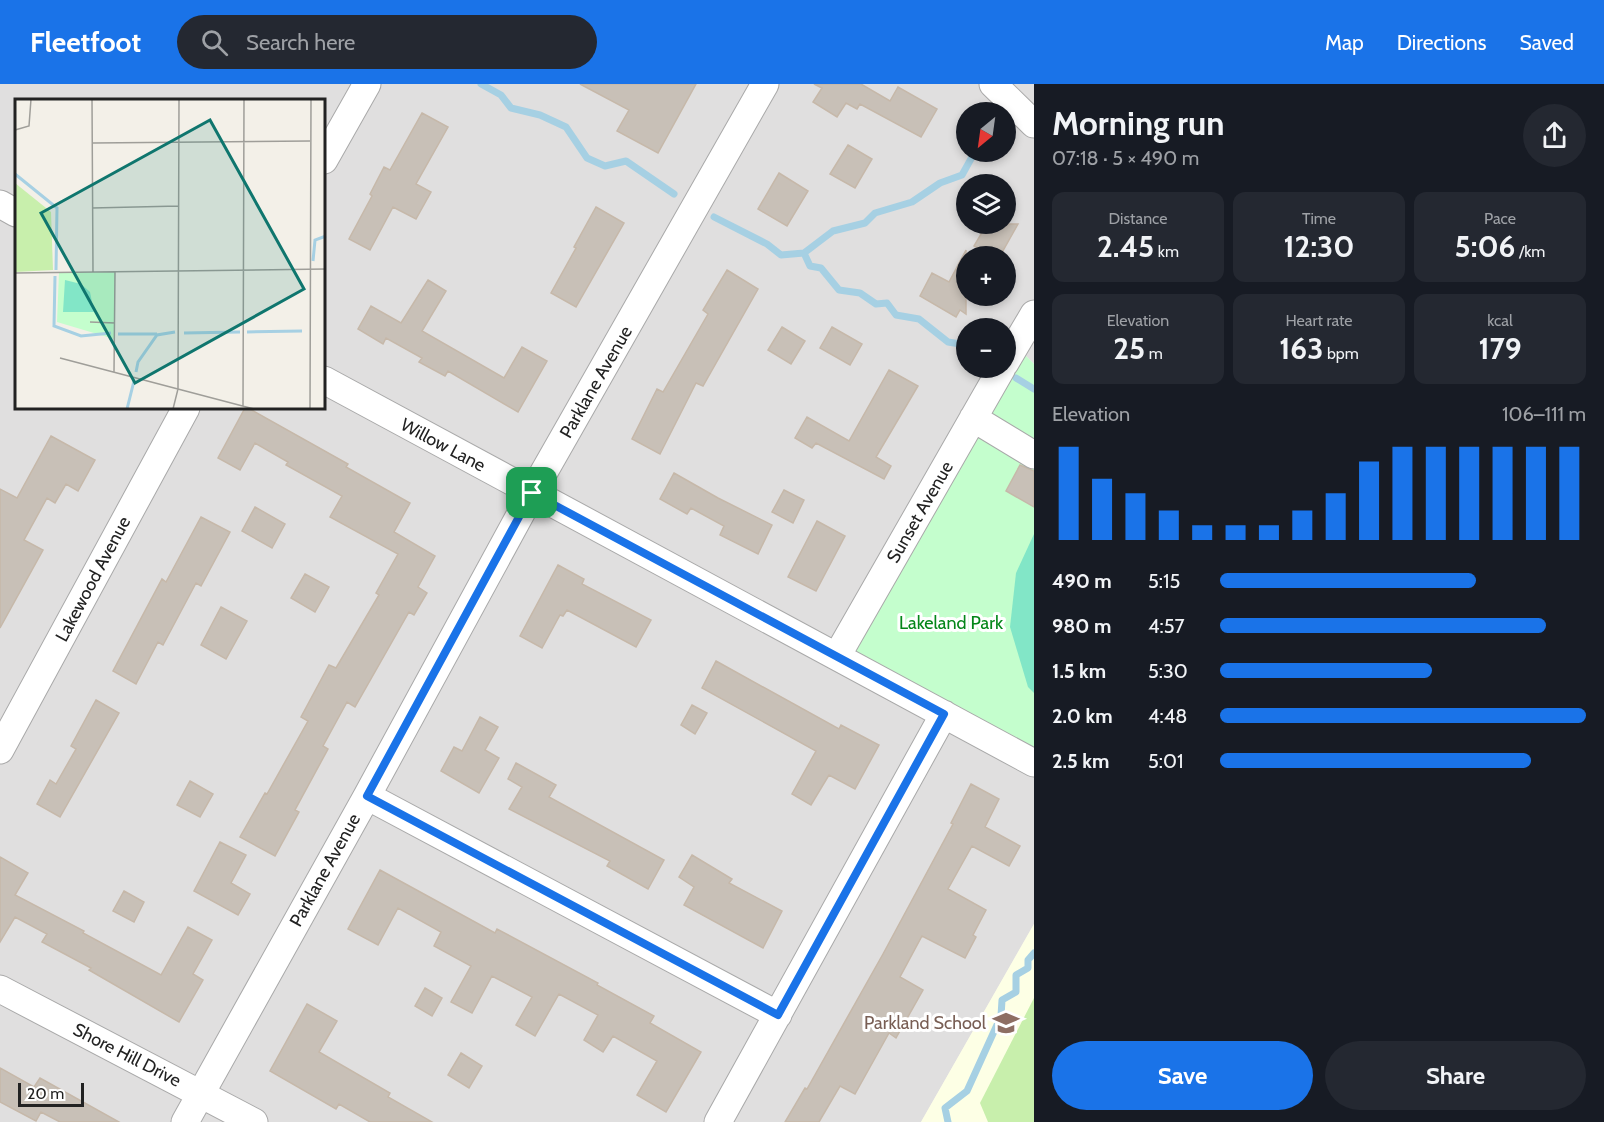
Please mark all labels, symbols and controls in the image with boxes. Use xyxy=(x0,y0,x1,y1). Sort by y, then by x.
search box xyxy=(177,15,597,69)
text: Fleetfoot xyxy=(30,25,141,59)
icon: search xyxy=(198,26,231,59)
text: Search here xyxy=(246,29,355,56)
text: Map xyxy=(1325,30,1364,55)
text: Directions xyxy=(1397,30,1486,55)
text: Saved xyxy=(1519,30,1574,55)
inset map xyxy=(15,99,326,410)
north arrow xyxy=(956,102,1016,162)
map controls xyxy=(956,102,1016,378)
text: Morning run xyxy=(1052,103,1224,143)
button: share xyxy=(1523,104,1586,167)
text: 07:18 · 5 × 490 m xyxy=(1052,146,1199,170)
button: layers xyxy=(956,174,1016,234)
text: Distance xyxy=(1109,209,1167,228)
text: Time xyxy=(1302,209,1336,228)
text: Pace xyxy=(1484,209,1516,228)
text: 2.45 xyxy=(1097,228,1154,265)
text: 12:30 xyxy=(1284,228,1354,265)
text: 5:06 xyxy=(1455,228,1515,265)
text: km xyxy=(1154,242,1179,261)
text: /km xyxy=(1515,242,1545,261)
button: + xyxy=(956,246,1016,306)
text: Elevation xyxy=(1107,311,1169,330)
text: Heart rate xyxy=(1286,311,1352,330)
text: kcal xyxy=(1487,311,1513,330)
button: − xyxy=(956,318,1016,378)
street label: Parklane Avenue xyxy=(555,322,637,442)
text: 25 xyxy=(1113,330,1145,367)
text: 163 xyxy=(1279,330,1323,367)
text: 179 xyxy=(1478,330,1522,367)
text: m xyxy=(1145,344,1163,363)
text: bpm xyxy=(1323,344,1359,363)
text: Elevation xyxy=(1052,402,1130,426)
text: 106–111 m xyxy=(1502,402,1586,426)
street label: Willow Lane xyxy=(397,413,489,477)
street label: Sunset Avenue xyxy=(882,457,958,567)
pin xyxy=(506,467,557,518)
icon: arrive xyxy=(515,476,548,509)
street label: Lakewood Avenue xyxy=(51,513,135,645)
text: 490 m xyxy=(1052,569,1112,593)
text: 5:15 xyxy=(1148,569,1180,593)
park label: Lakeland Park xyxy=(899,612,1004,634)
text: 980 m xyxy=(1052,614,1111,638)
text: 4:57 xyxy=(1148,614,1185,638)
text: 1.5 km xyxy=(1052,659,1106,683)
text: 5:30 xyxy=(1148,659,1188,683)
text: 2.0 km xyxy=(1052,704,1113,728)
text: 4:48 xyxy=(1148,704,1187,728)
text: 2.5 km xyxy=(1052,749,1109,773)
text: 5:01 xyxy=(1148,749,1183,773)
street label: Parklane Avenue xyxy=(285,810,365,930)
school or university icon: Parkland School xyxy=(991,1008,1021,1038)
place label: Parkland School xyxy=(864,1012,987,1034)
street label: Shore Hill Drive xyxy=(69,1018,185,1092)
button: Save xyxy=(1052,1041,1313,1110)
button: Share xyxy=(1325,1041,1586,1110)
scale bar xyxy=(18,1080,84,1108)
text: 20 m xyxy=(27,1084,64,1103)

